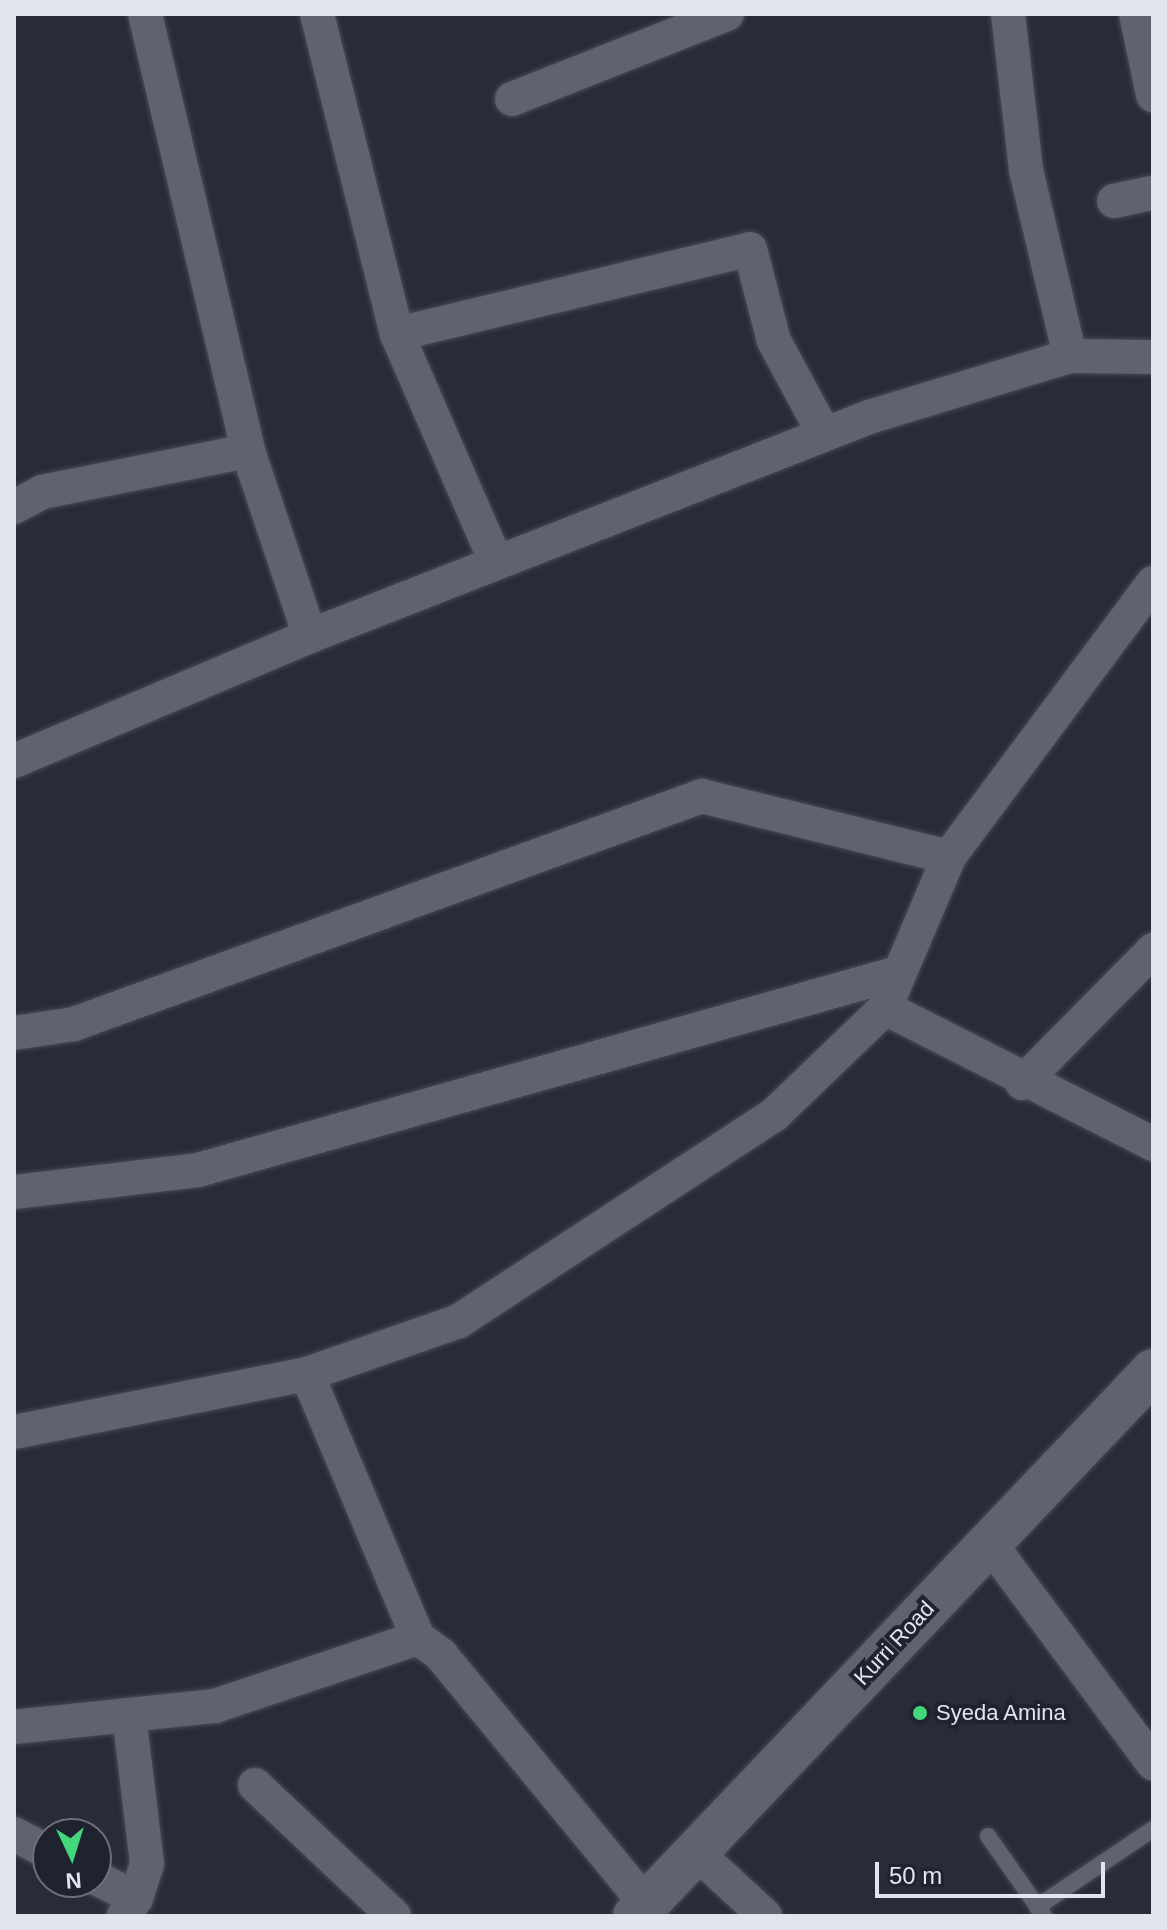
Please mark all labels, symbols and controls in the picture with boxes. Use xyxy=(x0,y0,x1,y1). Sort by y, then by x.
street label: Kurri Road xyxy=(848,1596,940,1690)
place label: Syeda Amina xyxy=(936,1700,1067,1726)
marker: Syeda Amina xyxy=(911,1704,929,1722)
north arrow xyxy=(32,1818,112,1898)
scale bar xyxy=(879,1846,1109,1896)
text: 50 m xyxy=(889,1862,942,1889)
text: N xyxy=(65,1867,82,1893)

